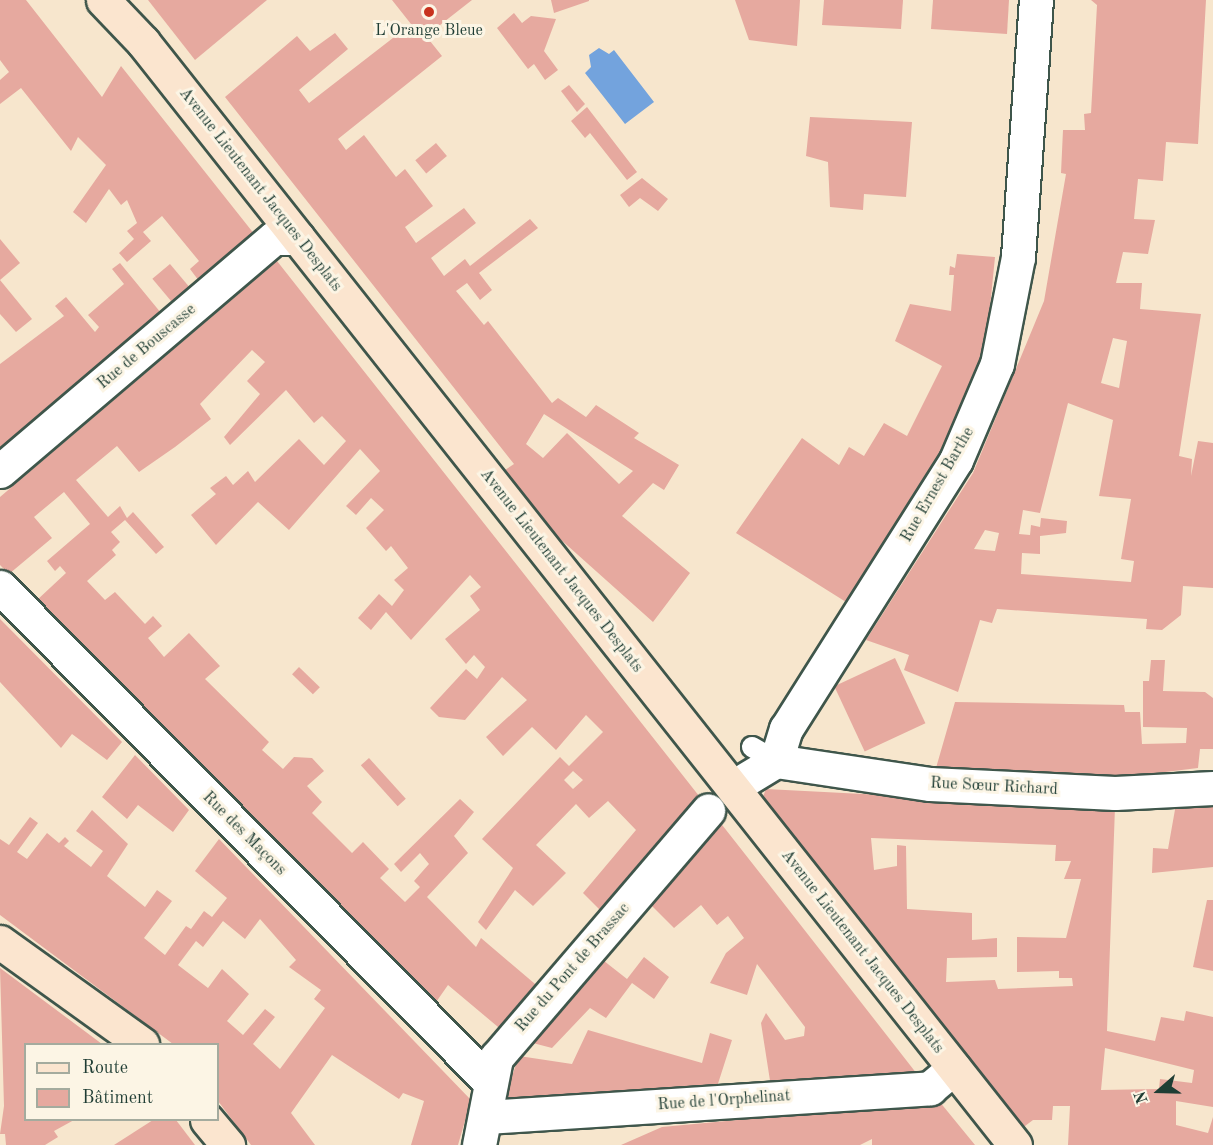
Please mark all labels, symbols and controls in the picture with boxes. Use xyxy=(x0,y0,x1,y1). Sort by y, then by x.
marker: L'Orange Bleue xyxy=(422,5,436,19)
place label: L'Orange Bleue xyxy=(375,21,483,41)
street label: Avenue Lieutenant Jacques Desplats xyxy=(174,84,346,296)
street label: Rue de Bouscasse xyxy=(94,300,200,394)
street label: Rue Ernest Barthe xyxy=(897,424,979,546)
street label: Avenue Lieutenant Jacques Desplats xyxy=(475,465,647,677)
street label: Rue Sœur Richard xyxy=(930,774,1058,800)
street label: Rue des Maçons xyxy=(198,788,290,880)
street label: Avenue Lieutenant Jacques Desplats xyxy=(776,846,948,1058)
street label: Rue du Pont de Brassac xyxy=(512,900,634,1036)
legend xyxy=(24,1043,219,1121)
text: Route xyxy=(82,1059,128,1077)
north arrow xyxy=(1129,1061,1189,1121)
street label: Rue de l'Orphelinat xyxy=(657,1087,791,1115)
text: Bâtiment xyxy=(82,1089,153,1107)
text: N xyxy=(1132,1089,1152,1106)

